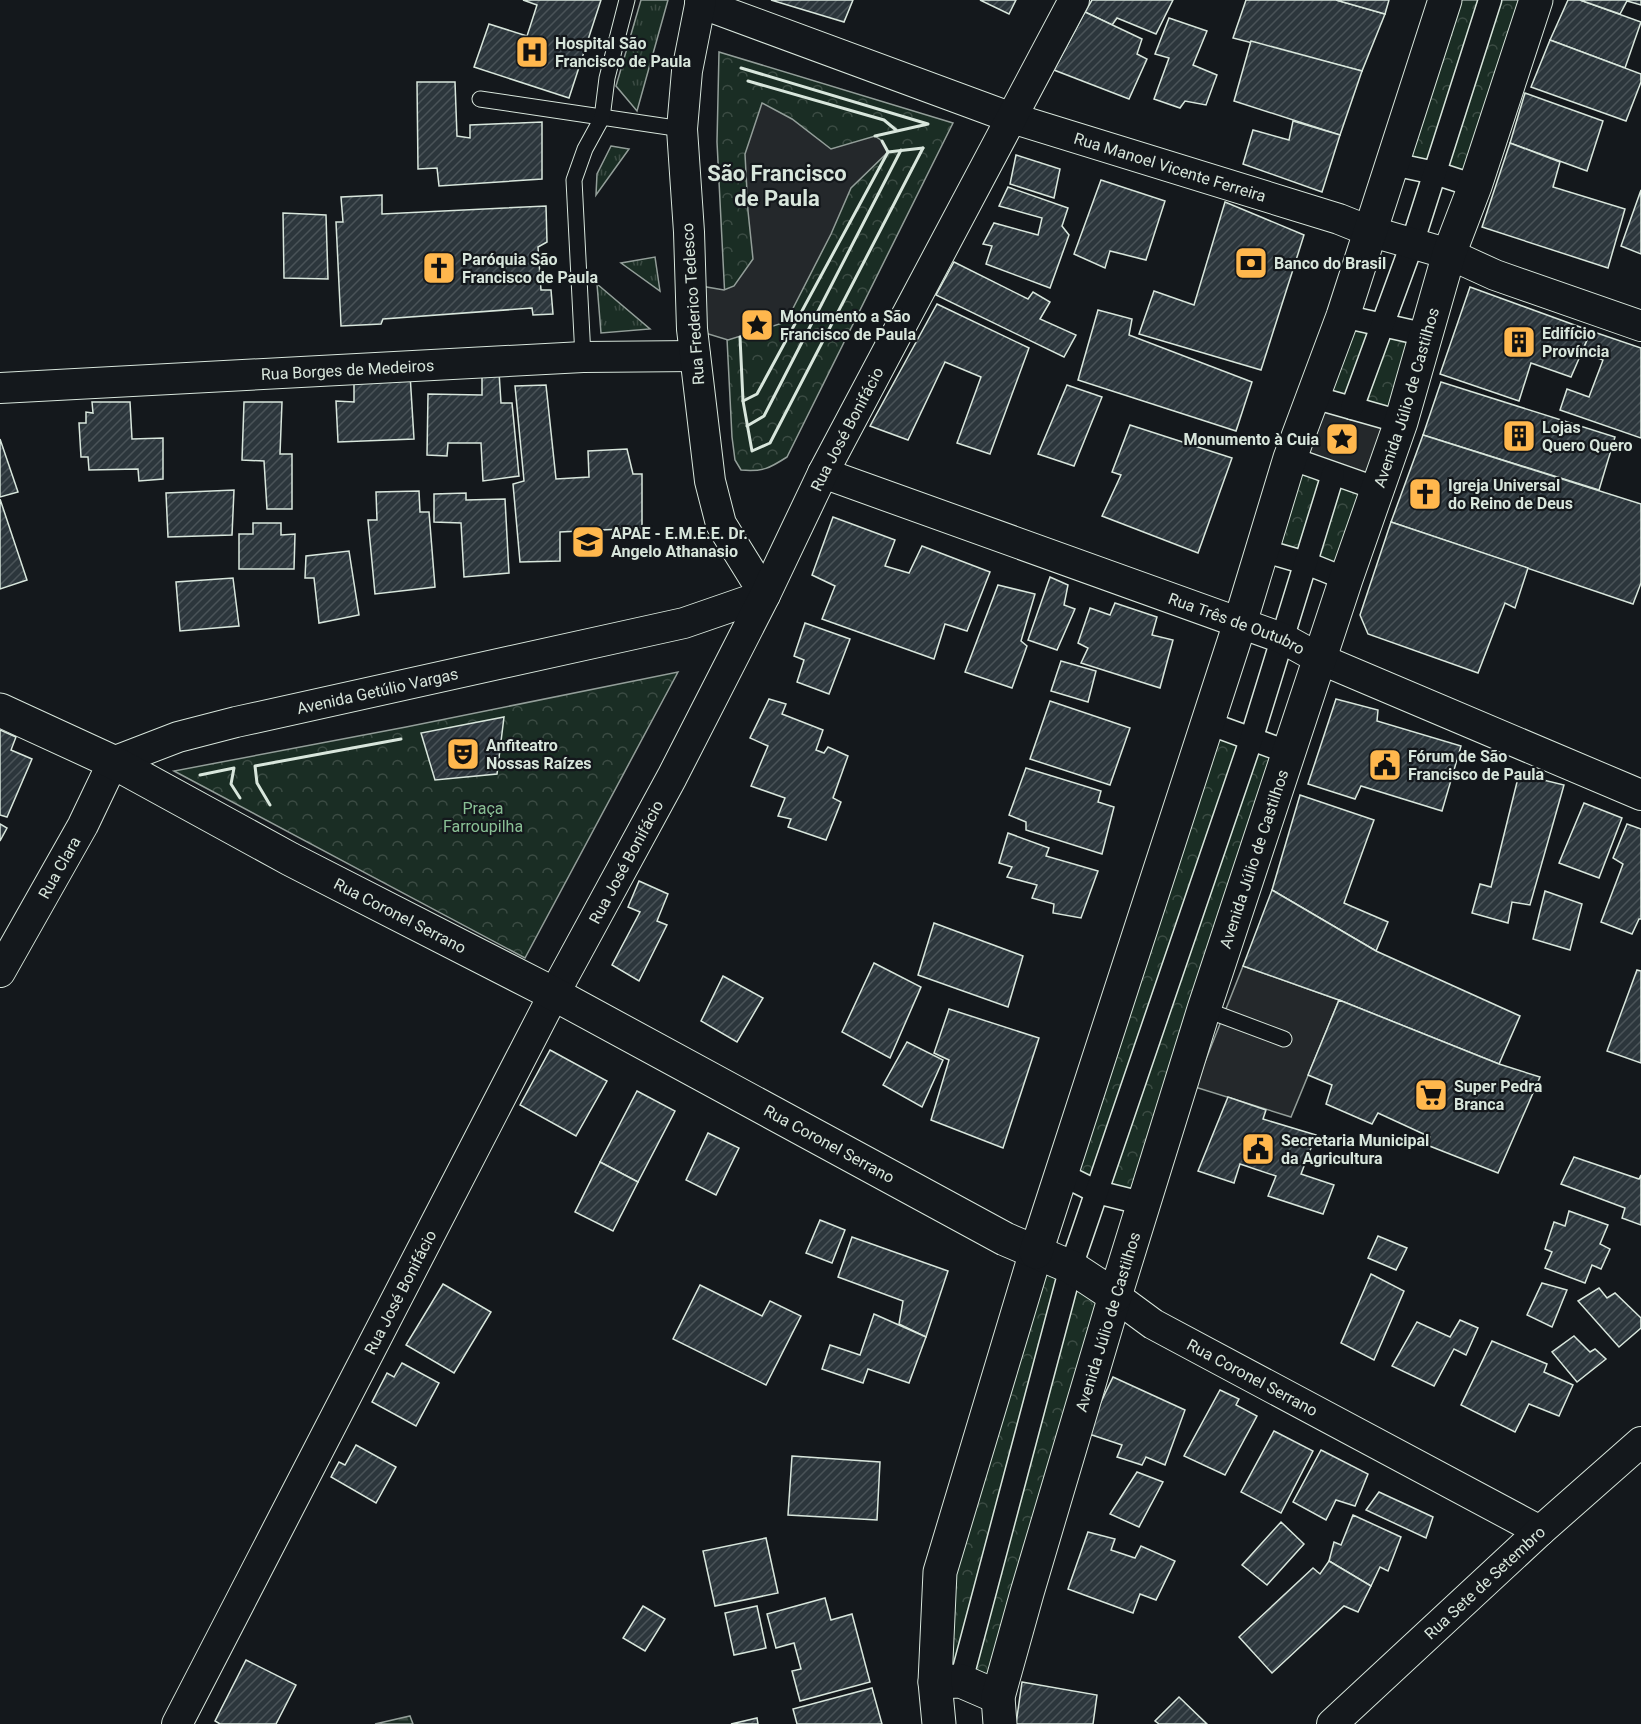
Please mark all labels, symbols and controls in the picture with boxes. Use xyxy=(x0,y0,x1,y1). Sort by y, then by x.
hospital icon: Hospital São Francisco de Paula xyxy=(514,34,550,70)
place label: Hospital São Francisco de Paula xyxy=(555,34,691,71)
street label: Rua Manoel Vicente Ferreira xyxy=(1072,128,1268,205)
district label: São Francisco de Paula xyxy=(707,161,847,211)
street label: Rua Frederico Tedesco xyxy=(678,222,708,386)
bank icon: Banco do Brasil xyxy=(1233,245,1269,281)
church icon: Paróquia São Francisco de Paula xyxy=(421,250,457,286)
place label: Paróquia São Francisco de Paula xyxy=(462,250,598,287)
place label: Banco do Brasil xyxy=(1274,254,1386,273)
street label: Avenida Júlio de Castilhos xyxy=(1369,305,1443,490)
place icon: Monumento a São Francisco de Paula xyxy=(739,307,775,343)
place label: Monumento a São Francisco de Paula xyxy=(780,307,916,344)
building icon: Edifício Província xyxy=(1501,324,1537,360)
place label: Edifício Província xyxy=(1542,324,1610,361)
street label: Rua Borges de Medeiros xyxy=(260,355,435,384)
street label: Rua José Bonifácio xyxy=(806,364,887,494)
building icon: Lojas Quero Quero xyxy=(1501,418,1537,454)
place label: Lojas Quero Quero xyxy=(1542,418,1633,455)
place icon: Monumento à Cuia xyxy=(1324,421,1360,457)
place label: Monumento à Cuia xyxy=(1184,430,1319,449)
church icon: Igreja Universal do Reino de Deus xyxy=(1407,476,1443,512)
place label: Igreja Universal do Reino de Deus xyxy=(1448,476,1573,513)
school or university icon: APAE - E.M.E.E. Dr. Angelo Athanasio xyxy=(570,524,606,560)
place label: APAE - E.M.E.E. Dr. Angelo Athanasio xyxy=(611,524,748,561)
street label: Rua Três de Outubro xyxy=(1166,588,1308,658)
street label: Avenida Getúlio Vargas xyxy=(295,664,460,718)
theatre icon: Anfiteatro Nossas Raízes xyxy=(445,736,481,772)
place label: Anfiteatro Nossas Raízes xyxy=(486,736,592,773)
public building icon: Fórum de São Francisco de Paula xyxy=(1367,747,1403,783)
place label: Fórum de São Francisco de Paula xyxy=(1408,747,1544,784)
street label: Avenida Júlio de Castilhos xyxy=(1215,767,1292,951)
street label: Rua José Bonifácio xyxy=(585,797,667,927)
park label: Praça Farroupilha xyxy=(443,799,523,836)
street label: Rua Clara xyxy=(34,833,84,902)
street label: Rua Coronel Serrano xyxy=(331,874,469,957)
supermarket icon: Super Pedra Branca xyxy=(1413,1077,1449,1113)
place label: Super Pedra Branca xyxy=(1454,1077,1543,1114)
street label: Rua Coronel Serrano xyxy=(761,1100,898,1187)
public building icon: Secretaria Municipal da Agricultura xyxy=(1240,1131,1276,1167)
place label: Secretaria Municipal da Agricultura xyxy=(1281,1131,1429,1168)
street label: Rua José Bonifácio xyxy=(360,1227,440,1358)
street label: Avenida Júlio de Castilhos xyxy=(1072,1230,1144,1414)
street label: Rua Coronel Serrano xyxy=(1184,1334,1321,1420)
street label: Rua Sete de Setembro xyxy=(1420,1522,1549,1643)

